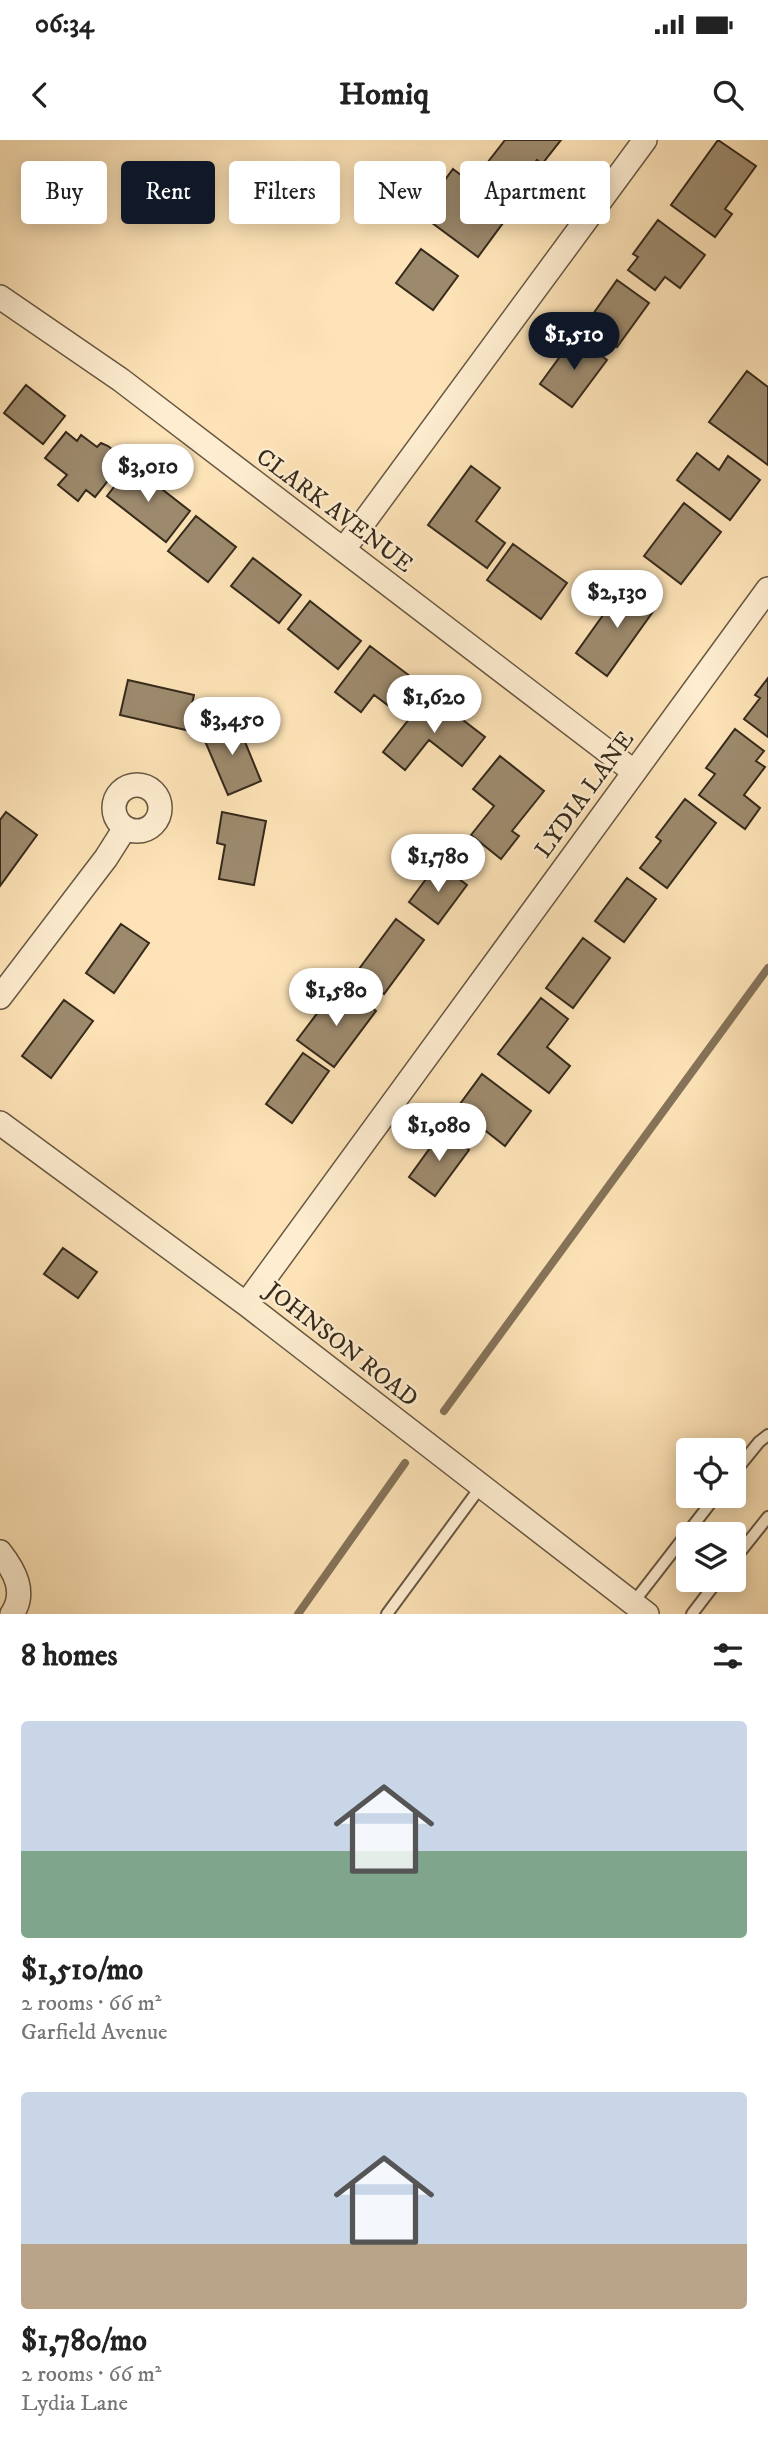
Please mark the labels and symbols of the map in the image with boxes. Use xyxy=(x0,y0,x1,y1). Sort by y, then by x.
pin: $1,510 xyxy=(517,313,631,372)
street label: CLARK AVENUE xyxy=(250,442,419,580)
pin: $3,010 xyxy=(91,444,205,504)
pin: $2,130 xyxy=(560,570,674,630)
pin: $1,620 xyxy=(377,676,491,735)
pin: $3,450 xyxy=(175,698,289,757)
street label: LYDIA LANE xyxy=(529,725,641,864)
pin: $1,780 xyxy=(381,834,495,894)
pin: $1,580 xyxy=(279,968,393,1028)
pin: $1,080 xyxy=(382,1104,496,1163)
street label: JOHNSON ROAD xyxy=(257,1275,424,1414)

